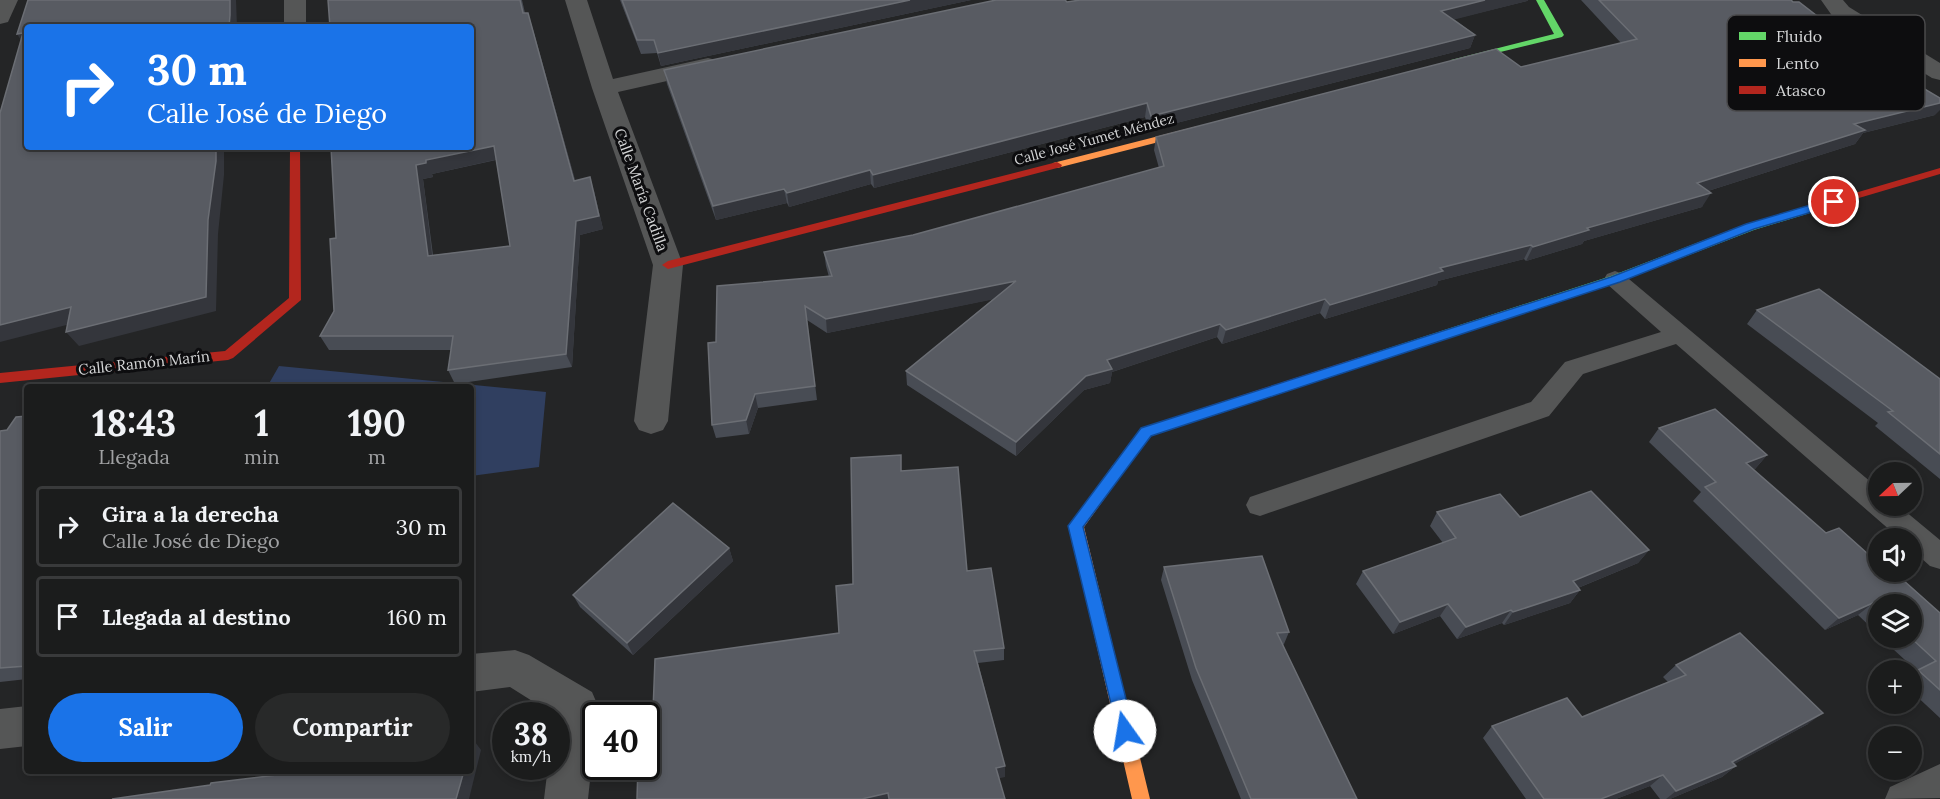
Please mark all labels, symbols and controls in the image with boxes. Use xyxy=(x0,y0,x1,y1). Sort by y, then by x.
legend xyxy=(1727,15,1925,111)
text: Fluido xyxy=(1776,26,1822,46)
text: 30 m xyxy=(147,43,247,97)
icon: right xyxy=(48,48,126,126)
text: Lento xyxy=(1776,53,1819,73)
text: Atasco xyxy=(1775,80,1826,100)
text: Calle José de Diego xyxy=(147,96,387,130)
street label: Calle José Yumet Méndez xyxy=(1012,109,1176,169)
street label: Calle María Cadilla xyxy=(610,126,673,254)
pin xyxy=(1808,176,1859,227)
icon: arrive xyxy=(1817,185,1850,218)
street label: Calle Ramón Marín xyxy=(77,346,211,379)
text: 18:43 xyxy=(92,400,176,446)
text: 1 xyxy=(255,400,269,446)
text: 190 xyxy=(348,400,406,446)
text: Llegada xyxy=(98,444,170,469)
text: min xyxy=(244,444,280,469)
text: m xyxy=(368,444,386,469)
north arrow xyxy=(1868,462,1922,516)
map controls xyxy=(1868,462,1922,780)
text: Gira a la derecha xyxy=(102,500,279,528)
icon: right xyxy=(51,510,84,543)
text: 30 m xyxy=(396,513,447,541)
text: Calle José de Diego xyxy=(102,528,280,553)
button: sound xyxy=(1868,528,1922,582)
button: layers xyxy=(1868,594,1922,648)
icon: arrive xyxy=(51,600,84,633)
text: Llegada al destino xyxy=(102,603,291,631)
text: 160 m xyxy=(387,603,447,631)
button: + xyxy=(1868,660,1922,714)
button: Salir xyxy=(48,693,243,762)
button: Compartir xyxy=(255,693,450,762)
position arrow xyxy=(1093,699,1157,763)
speed limit sign: 40 xyxy=(582,702,660,780)
text: 38 xyxy=(514,715,548,753)
button: − xyxy=(1868,726,1922,780)
text: km/h xyxy=(511,747,551,766)

